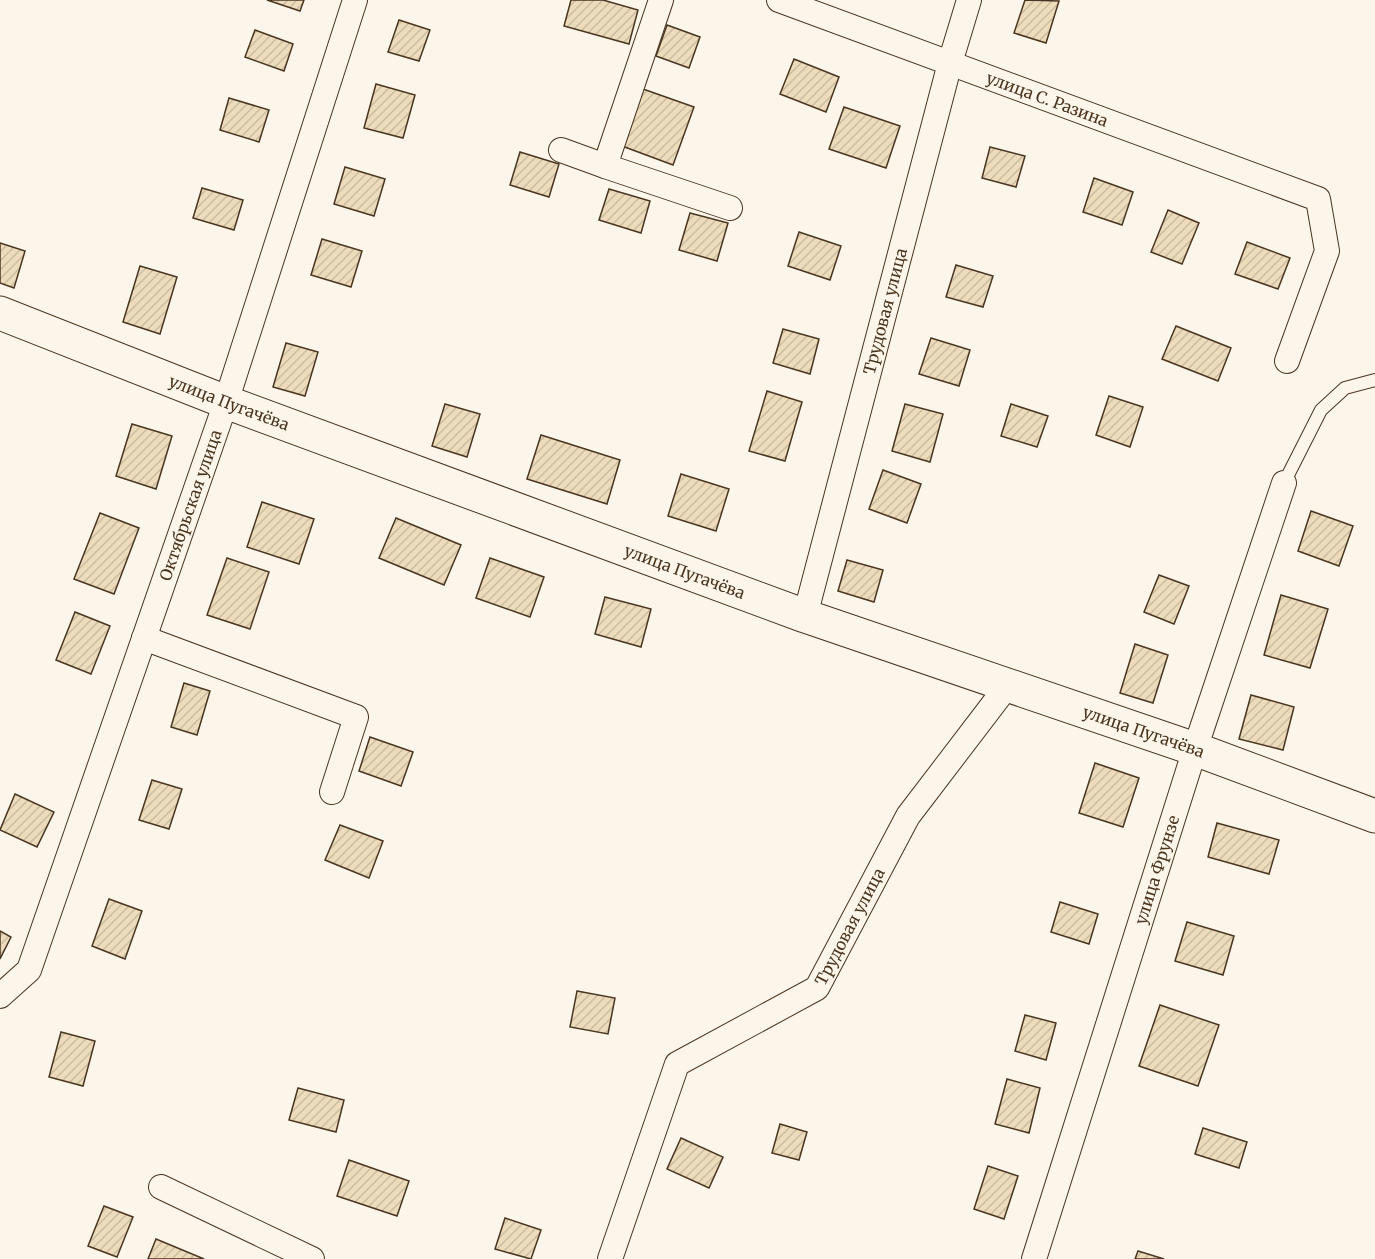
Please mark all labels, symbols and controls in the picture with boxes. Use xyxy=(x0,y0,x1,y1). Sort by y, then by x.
street label: улица С. Разина xyxy=(984,67,1111,131)
street label: Трудовая улица xyxy=(859,245,911,376)
street label: улица Пугачёва xyxy=(166,371,292,435)
street label: Октябрьская улица xyxy=(155,427,226,583)
street label: улица Пугачёва xyxy=(622,540,748,603)
street label: улица Пугачёва xyxy=(1080,701,1208,762)
street label: улица Фрунзе xyxy=(1130,813,1183,927)
street label: Трудовая улица xyxy=(810,864,889,989)

